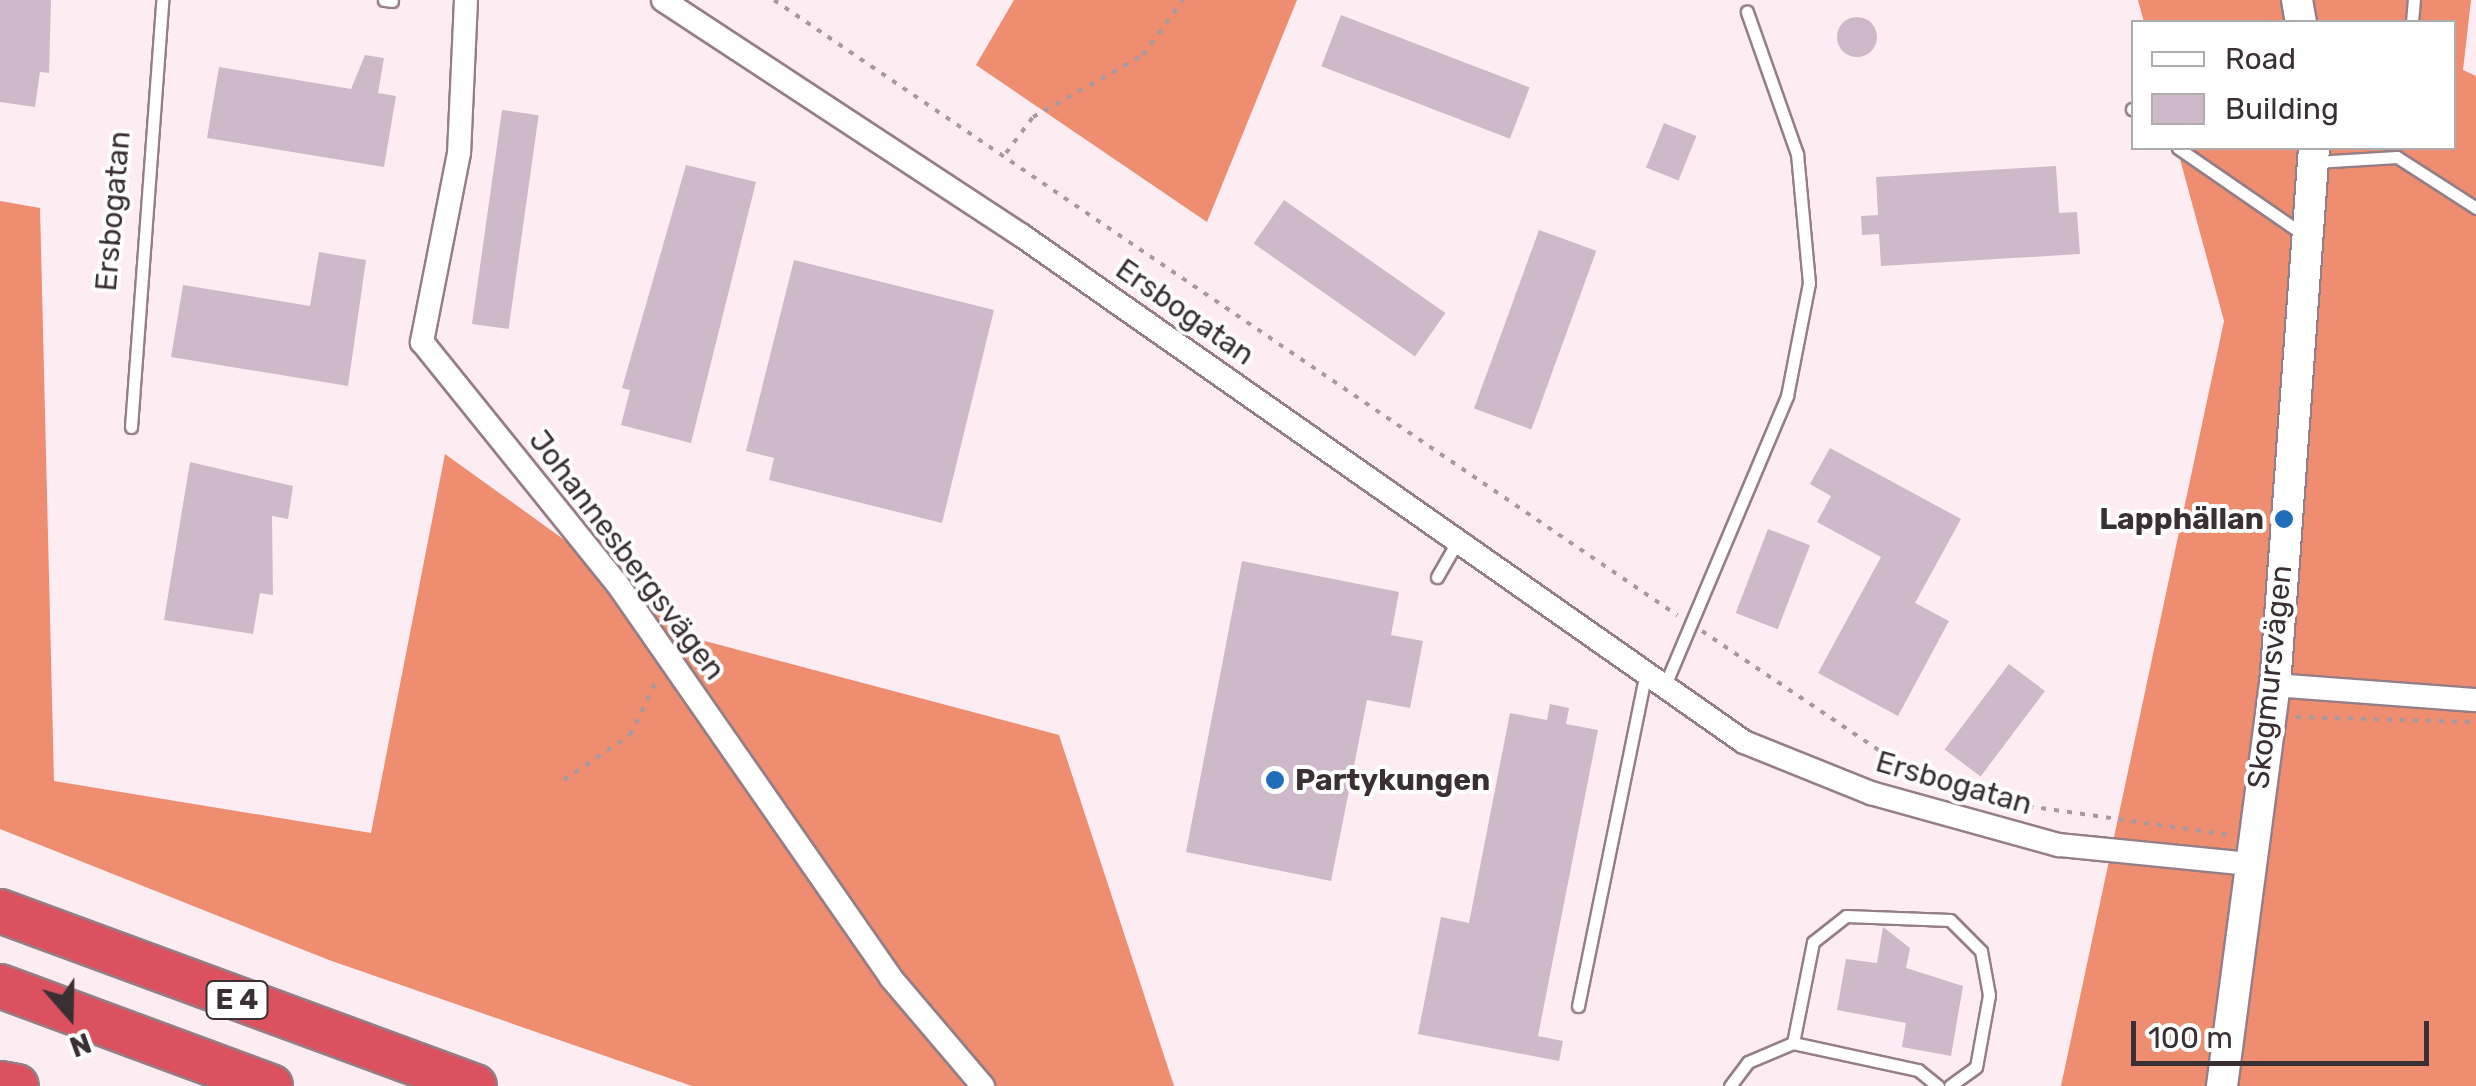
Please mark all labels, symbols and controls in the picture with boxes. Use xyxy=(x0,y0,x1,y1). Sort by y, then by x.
legend xyxy=(2131,20,2456,150)
text: Road xyxy=(2225,41,2296,77)
text: Building xyxy=(2225,91,2339,127)
street label: Ersbogatan xyxy=(88,129,138,293)
street label: Ersbogatan xyxy=(1109,251,1261,373)
street label: Johannesbergsvägen xyxy=(521,423,733,687)
place label: Lapphällan xyxy=(2099,501,2264,537)
marker: Lapphällan xyxy=(2273,508,2295,530)
street label: Skogmursvägen xyxy=(2240,563,2300,791)
street label: Ersbogatan xyxy=(1872,744,2036,822)
place label: Partykungen xyxy=(1295,762,1490,798)
marker: Partykungen xyxy=(1264,769,1286,791)
north arrow xyxy=(20,966,120,1066)
road number: E 4 xyxy=(204,977,270,1023)
scale bar xyxy=(2136,1001,2434,1063)
text: 100 m xyxy=(2148,1020,2233,1056)
text: N xyxy=(65,1026,96,1064)

